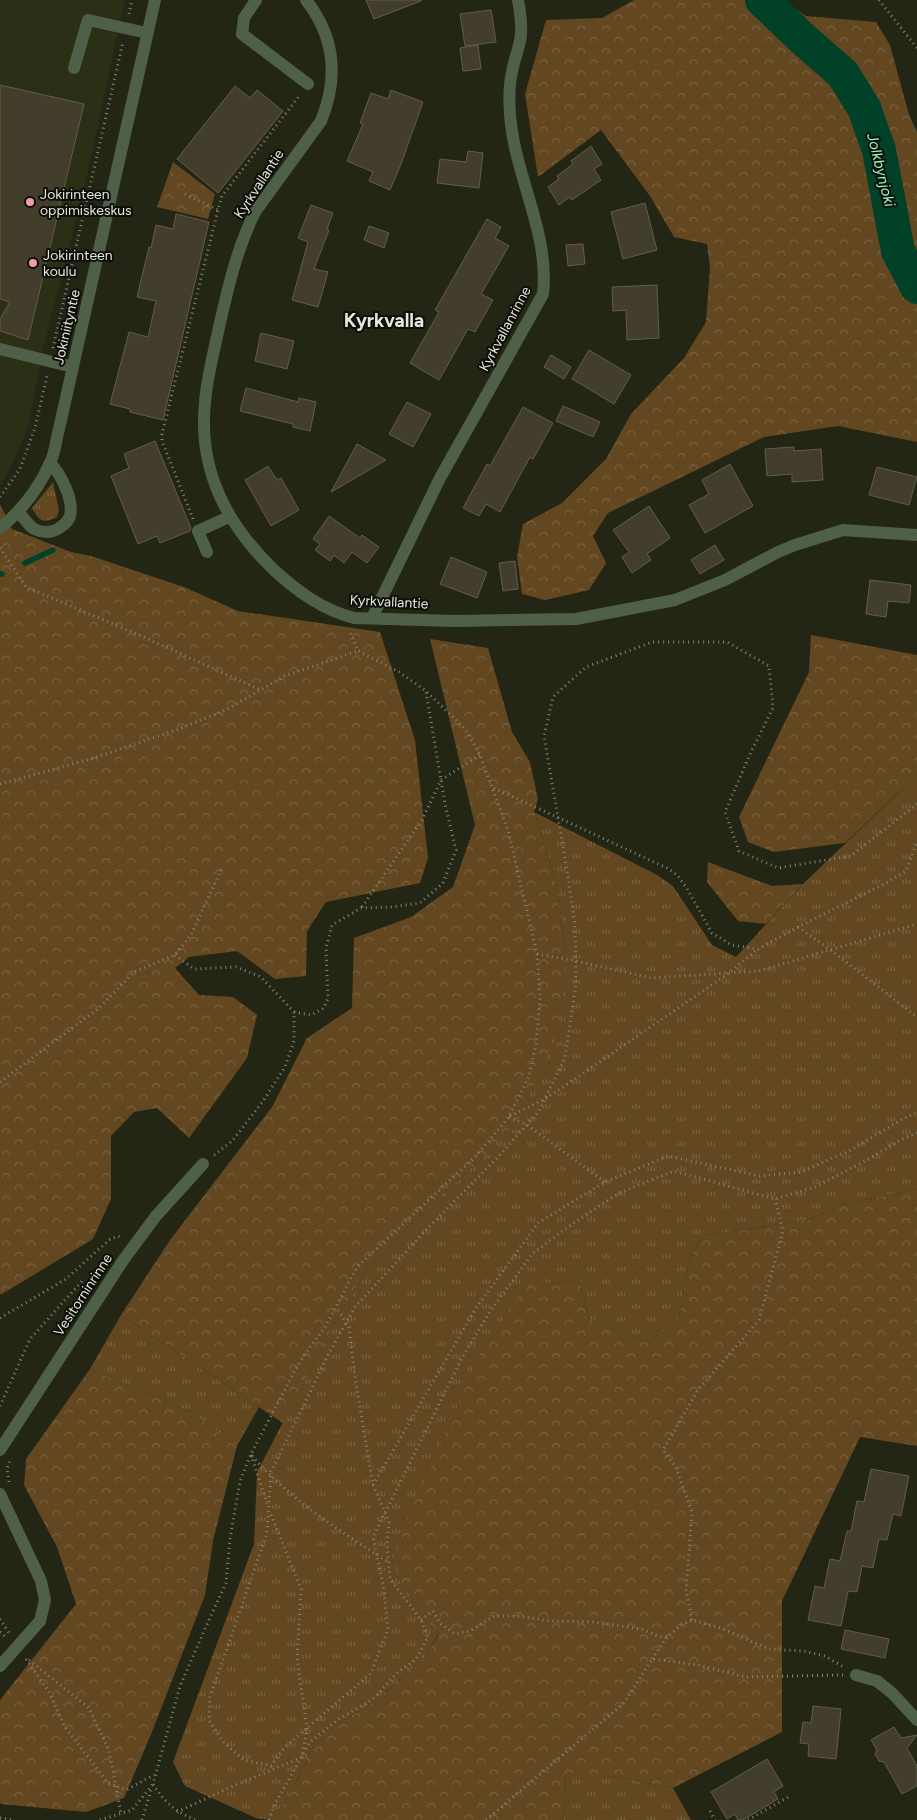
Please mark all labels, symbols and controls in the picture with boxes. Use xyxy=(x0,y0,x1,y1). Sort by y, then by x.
water label: Jolkbynjoki xyxy=(863,130,899,209)
street label: Kyrkvallantie xyxy=(230,146,288,222)
place label: Jokirinteen oppimiskeskus xyxy=(40,186,132,219)
marker: Jokirinteen oppimiskeskus xyxy=(24,196,36,208)
place label: Jokirinteen koulu xyxy=(43,247,113,280)
marker: Jokirinteen koulu xyxy=(27,257,39,269)
street label: Kyrkvallanrinne xyxy=(475,283,535,374)
street label: Jokiniityntie xyxy=(50,288,84,366)
district label: Kyrkvalla xyxy=(344,309,424,332)
street label: Kyrkvallantie xyxy=(349,591,429,613)
street label: Vesitorninrinne xyxy=(50,1250,116,1339)

